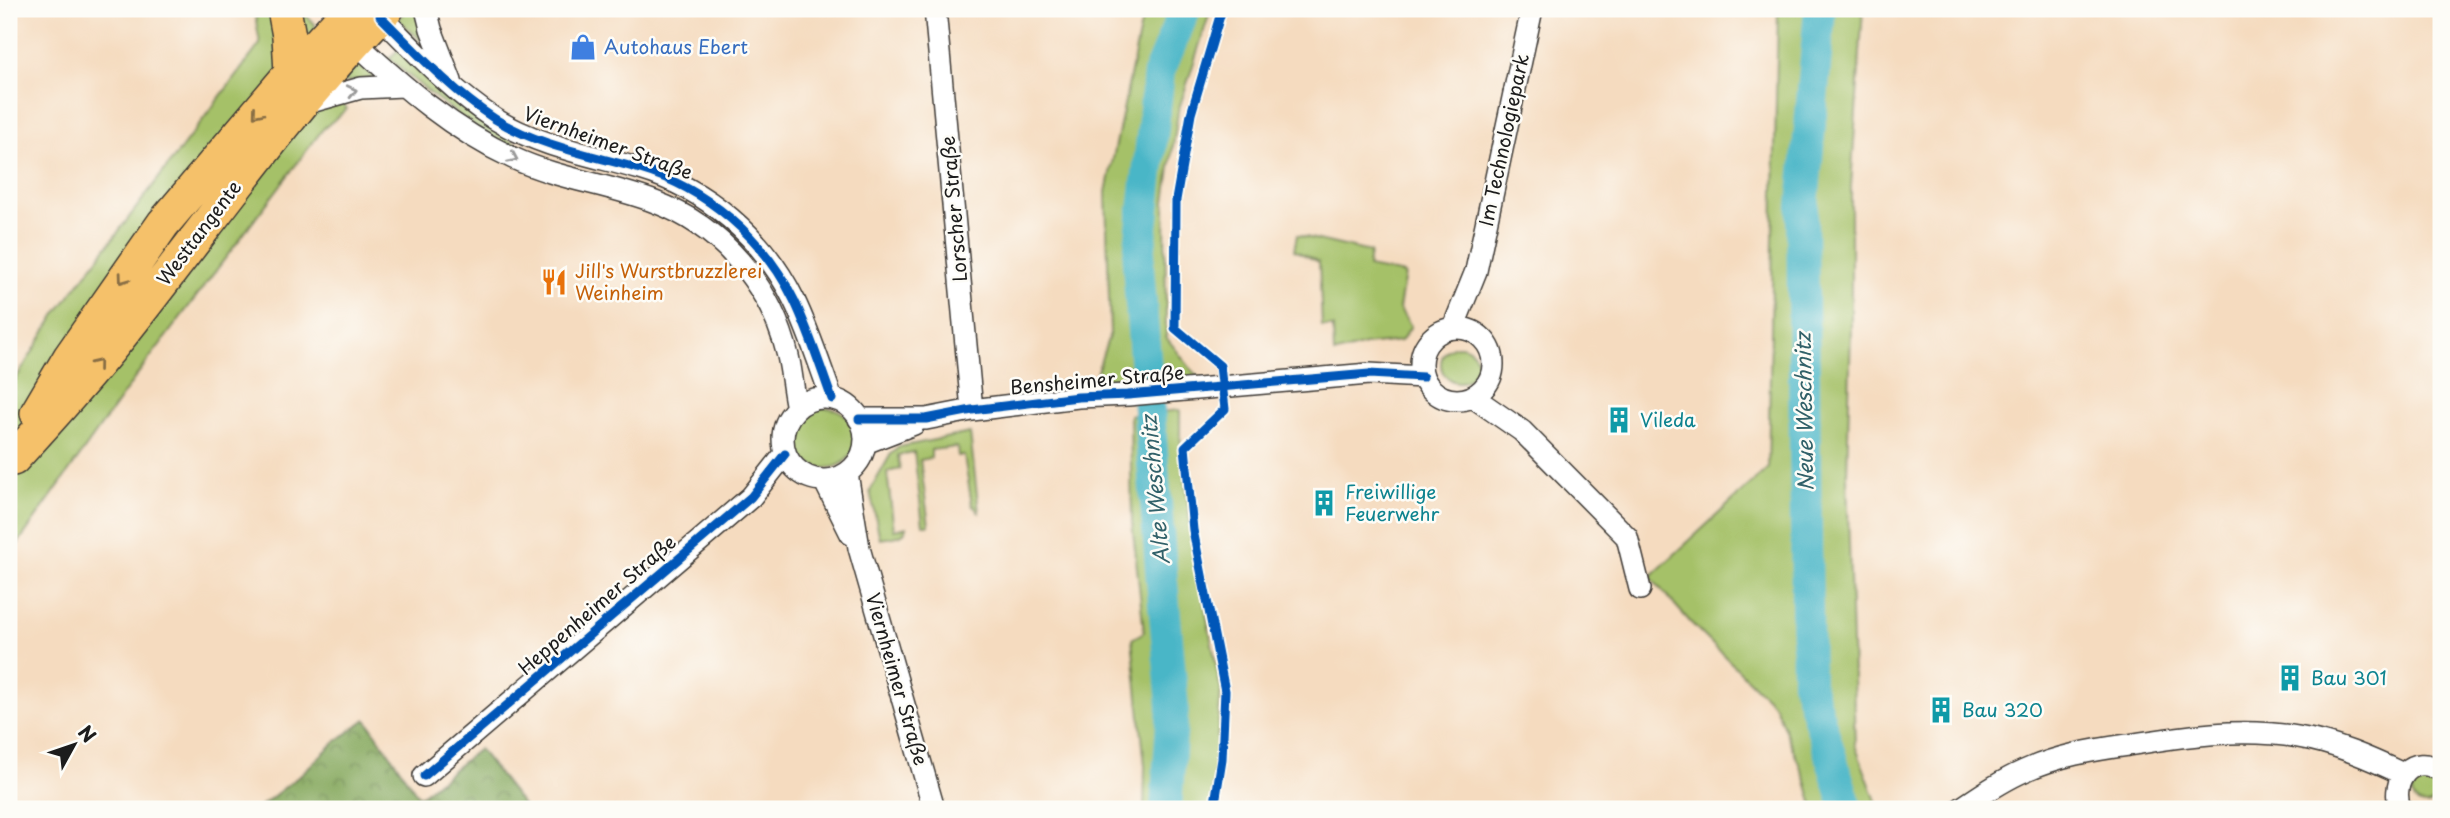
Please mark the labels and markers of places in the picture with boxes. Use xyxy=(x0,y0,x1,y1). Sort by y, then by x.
shop icon: Autohaus Ebert xyxy=(568,32,598,62)
place label: Autohaus Ebert xyxy=(604,32,748,60)
place label: Jill's Wurstbruzzlerei Weinheim xyxy=(575,256,762,306)
restaurant icon: Jill's Wurstbruzzlerei Weinheim xyxy=(539,267,569,297)
building icon: Vileda xyxy=(1604,405,1634,435)
place label: Vileda xyxy=(1640,405,1696,433)
place label: Freiwillige Feuerwehr xyxy=(1345,477,1440,527)
building icon: Freiwillige Feuerwehr xyxy=(1309,488,1339,518)
building icon: Bau 301 xyxy=(2275,663,2305,693)
place label: Bau 301 xyxy=(2311,663,2387,691)
building icon: Bau 320 xyxy=(1926,695,1956,725)
place label: Bau 320 xyxy=(1962,695,2043,723)

